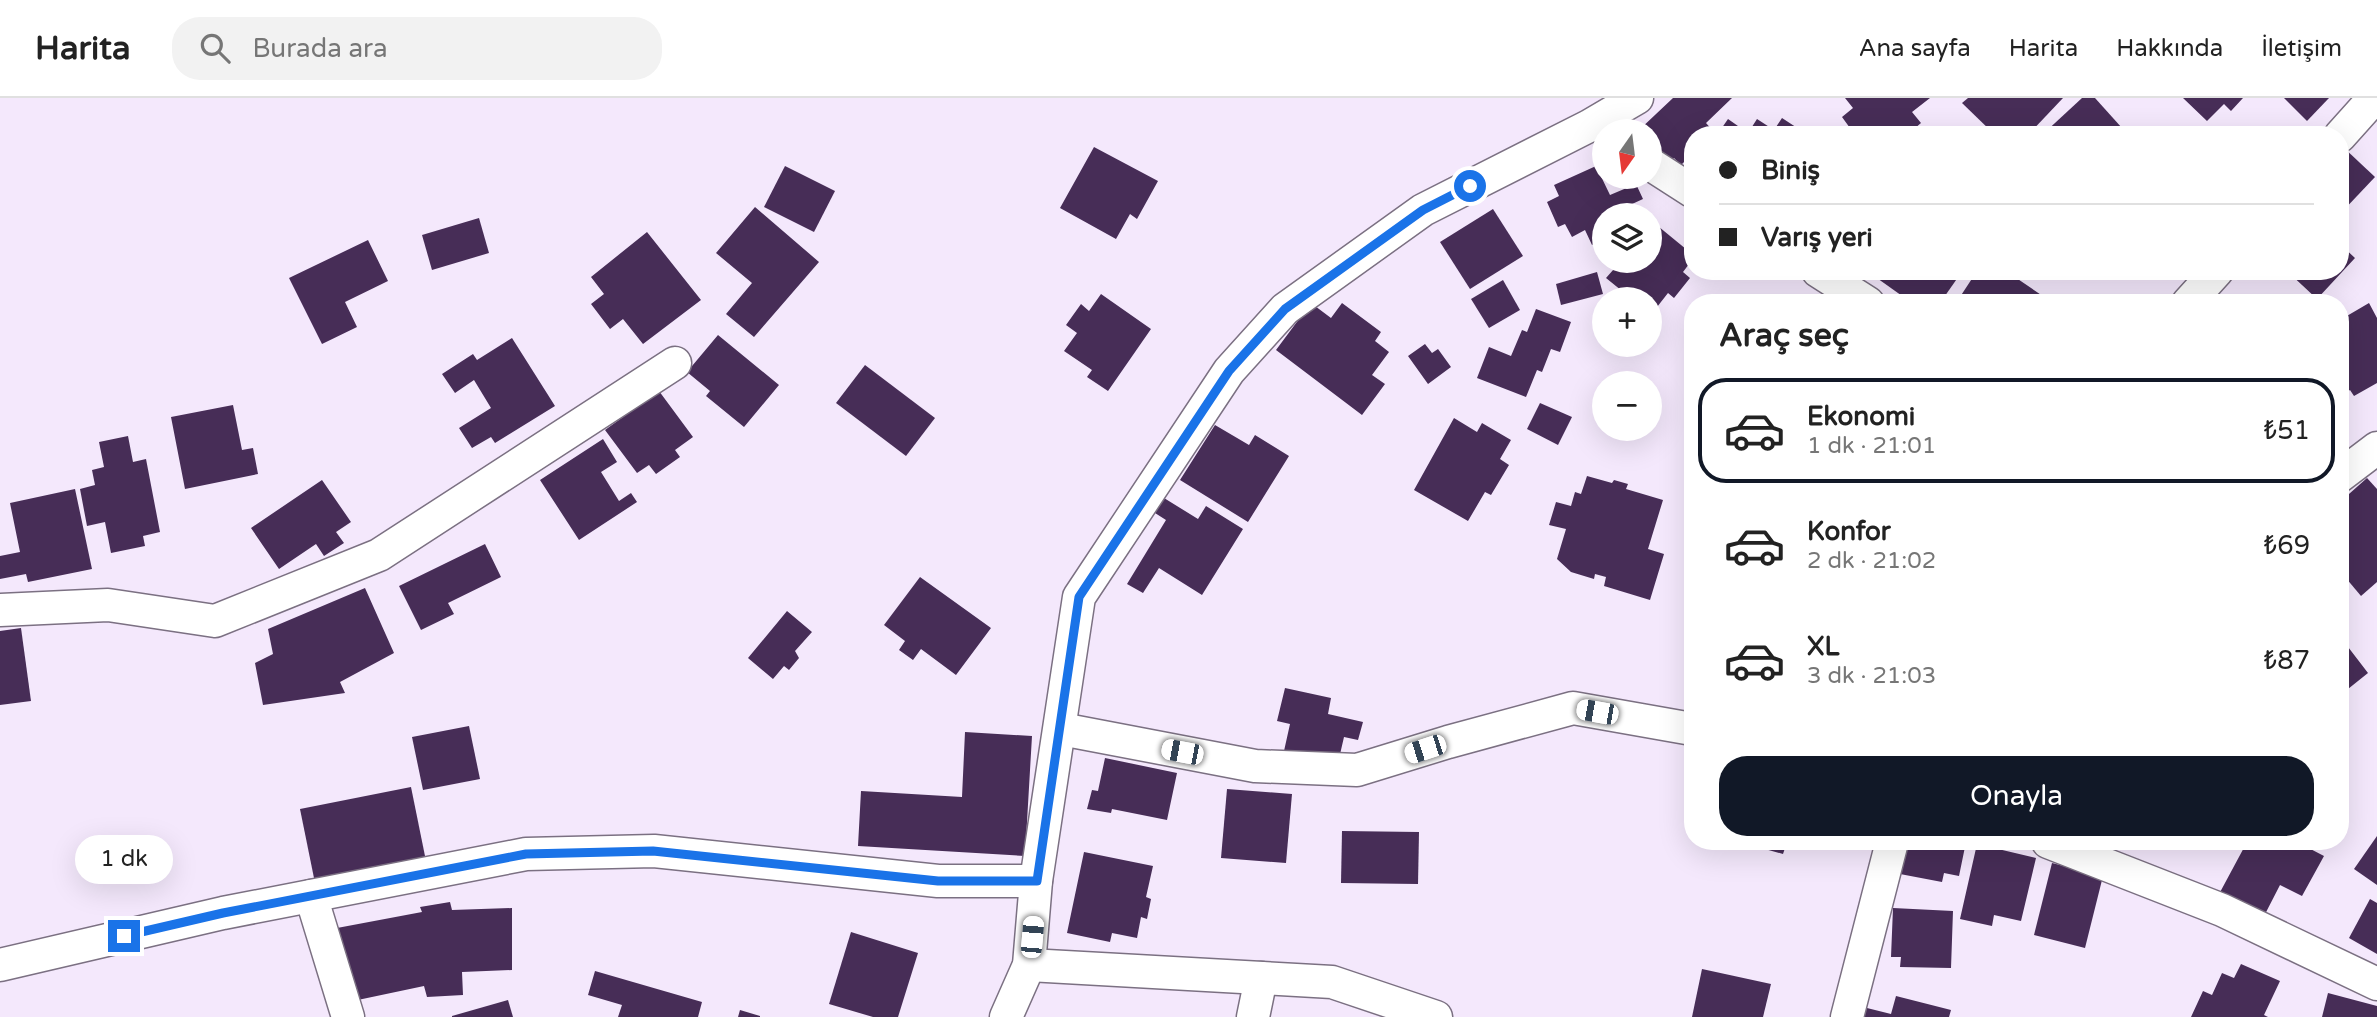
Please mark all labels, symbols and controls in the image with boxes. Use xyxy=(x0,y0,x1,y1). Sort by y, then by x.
search box xyxy=(172,17,662,80)
text: Harita xyxy=(35,29,130,68)
icon: search xyxy=(196,29,234,67)
text: Burada ara xyxy=(252,33,388,64)
text: Ana sayfa xyxy=(1859,34,1971,63)
text: Harita xyxy=(2009,34,2078,63)
text: Hakkında xyxy=(2116,34,2223,63)
text: İletişim xyxy=(2261,34,2342,63)
north arrow xyxy=(1592,119,1662,189)
map controls xyxy=(1592,119,1662,441)
text: Biniş xyxy=(1761,155,1820,186)
route start xyxy=(1454,170,1486,202)
button: layers xyxy=(1592,203,1662,273)
text: Varış yeri xyxy=(1761,222,1873,253)
button: + xyxy=(1592,287,1662,357)
text: Araç seç xyxy=(1719,317,1849,355)
button: − xyxy=(1592,371,1662,441)
icon: car xyxy=(1723,399,1786,462)
text: Ekonomi xyxy=(1807,401,1915,432)
text: ₺51 xyxy=(2264,415,2310,446)
text: 1 dk · 21:01 xyxy=(1807,432,1936,460)
icon: car xyxy=(1723,514,1786,577)
text: Konfor xyxy=(1807,516,1891,547)
text: ₺69 xyxy=(2264,530,2310,561)
text: 2 dk · 21:02 xyxy=(1807,547,1936,575)
icon: car xyxy=(1723,629,1786,692)
text: XL xyxy=(1807,631,1839,662)
text: ₺87 xyxy=(2264,645,2310,676)
text: 3 dk · 21:03 xyxy=(1807,662,1936,690)
car xyxy=(1575,698,1620,726)
car xyxy=(1402,733,1449,765)
car xyxy=(1160,738,1205,766)
button: Onayla xyxy=(1719,756,2314,836)
callout: 1 dk xyxy=(75,834,173,884)
text: 1 dk xyxy=(100,845,148,873)
car xyxy=(1020,915,1045,959)
route end xyxy=(108,920,140,952)

